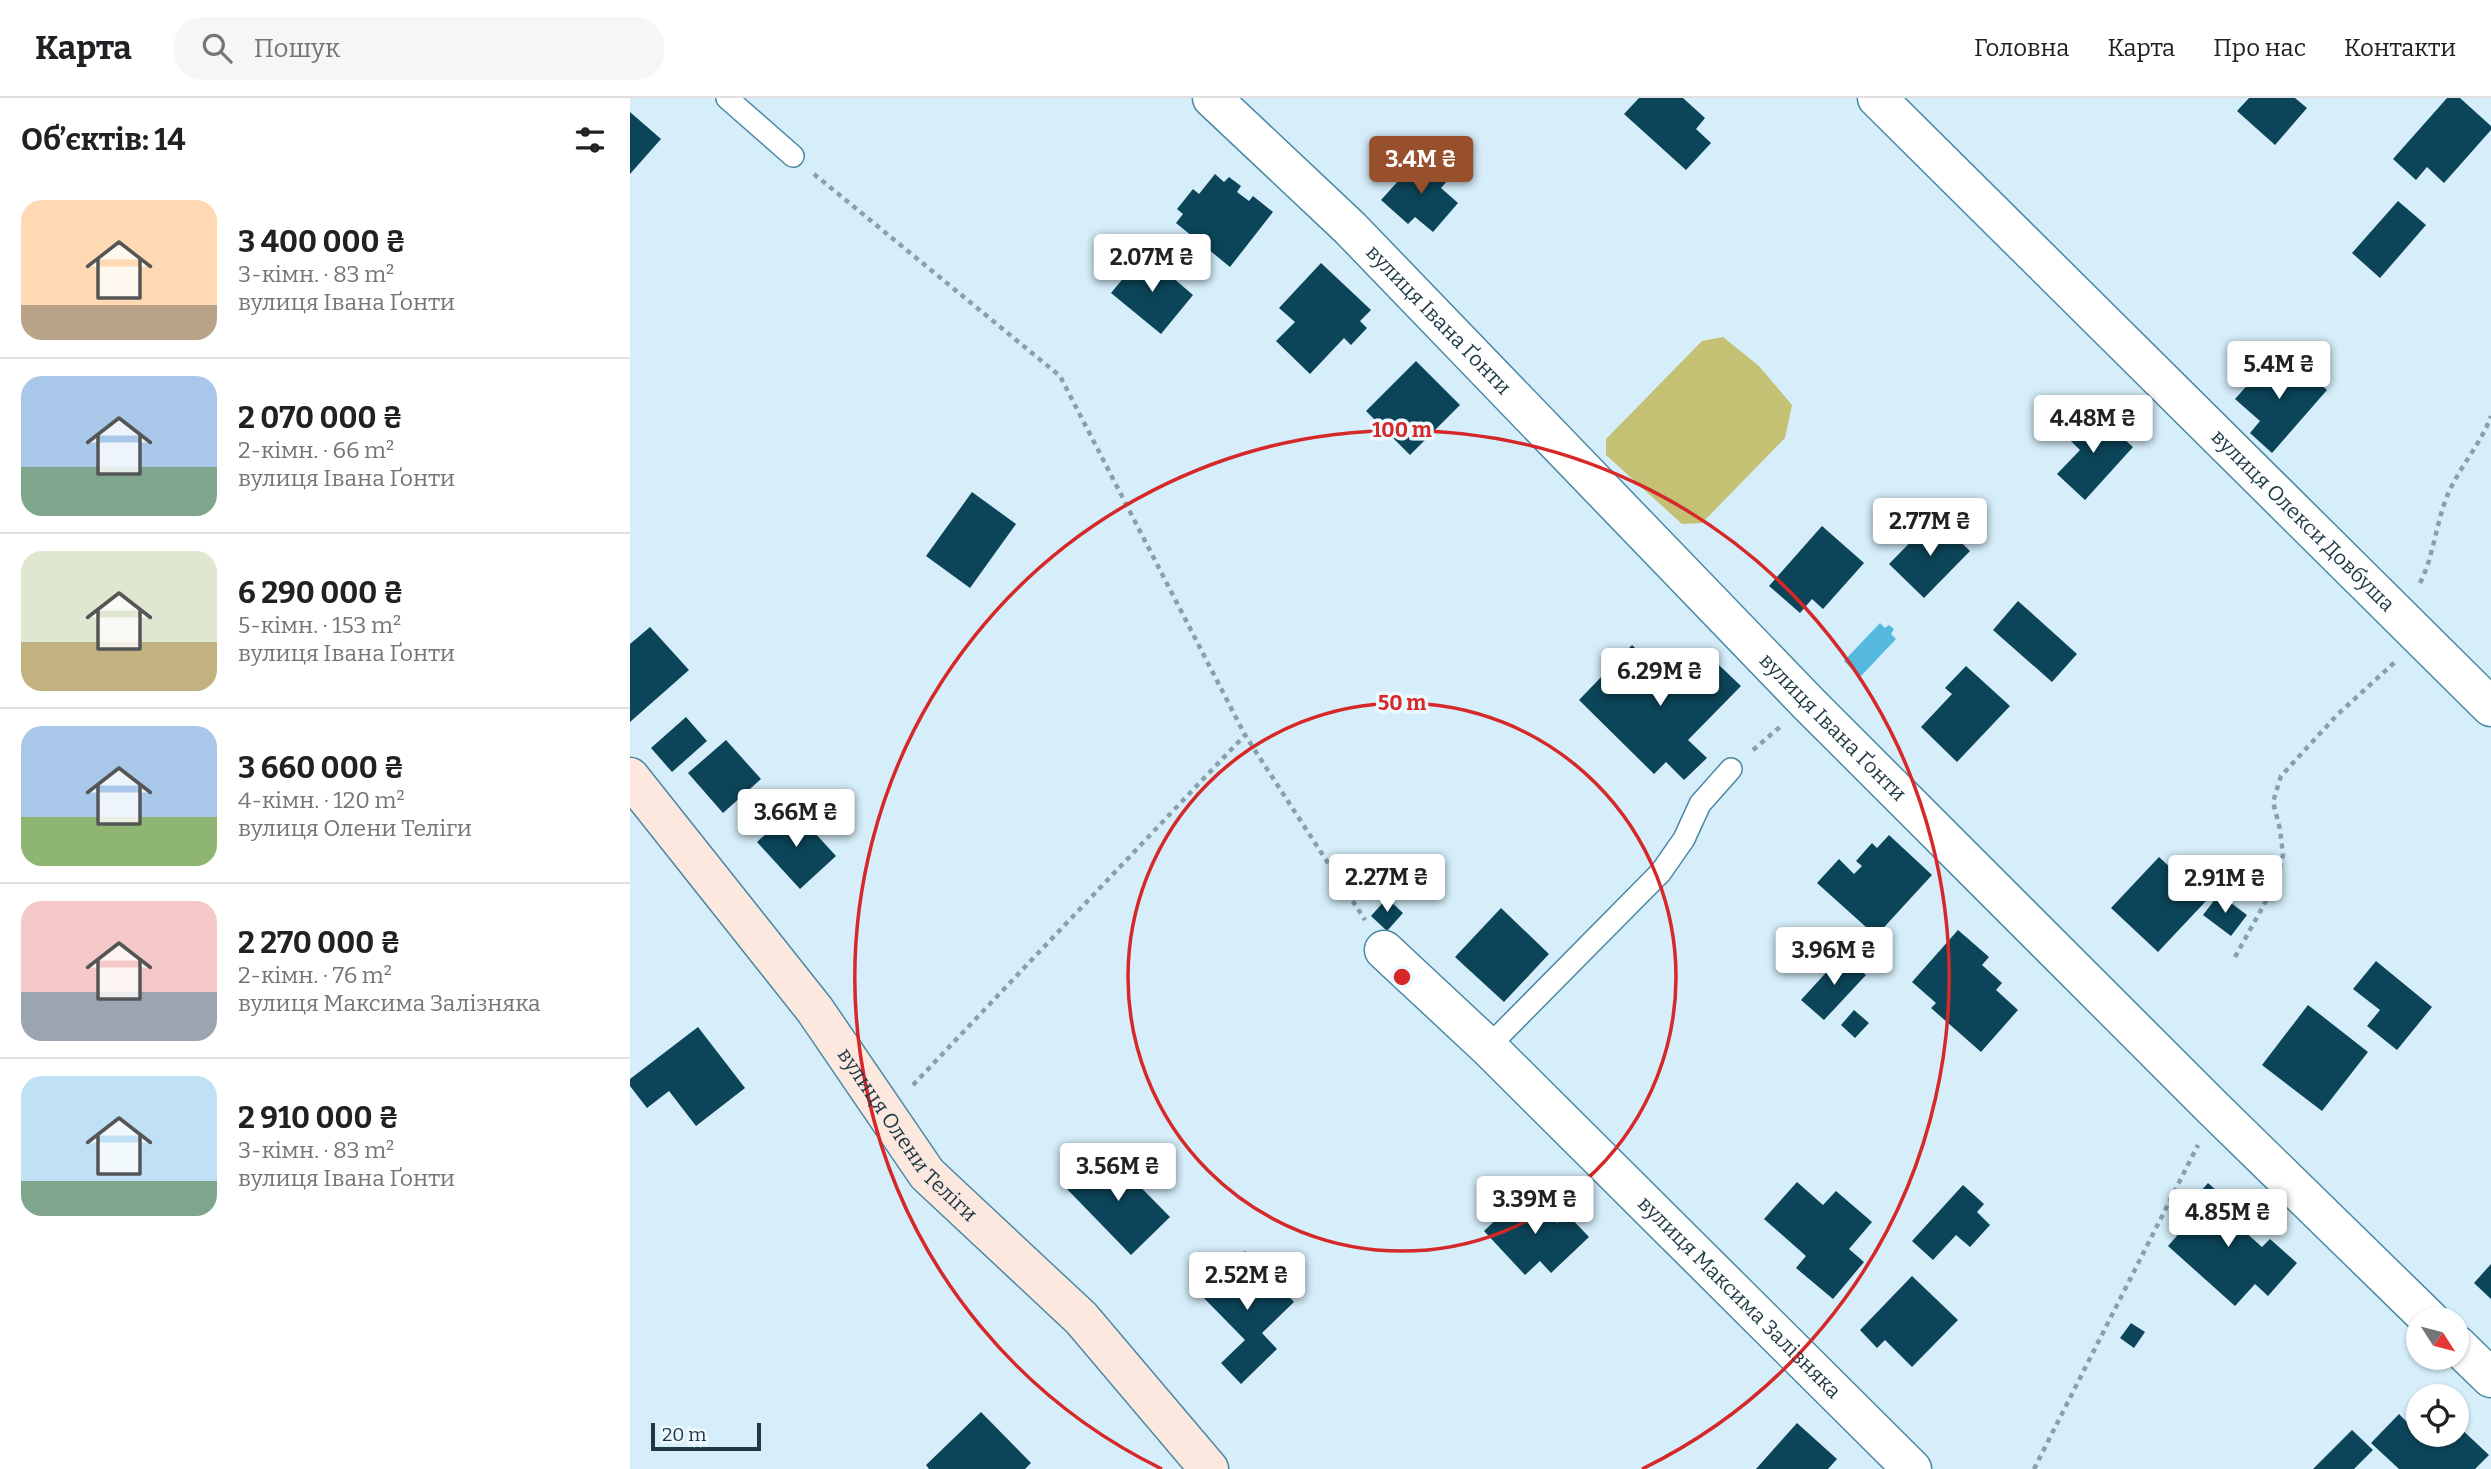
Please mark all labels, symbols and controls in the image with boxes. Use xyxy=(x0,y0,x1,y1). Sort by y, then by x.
search box xyxy=(174,17,664,80)
text: Карта xyxy=(35,28,132,68)
icon: search xyxy=(198,29,236,67)
text: Пошук xyxy=(254,33,340,64)
text: Головна xyxy=(1974,34,2069,62)
text: Карта xyxy=(2107,34,2175,62)
text: Про нас xyxy=(2213,34,2306,62)
text: Контакти xyxy=(2344,34,2456,62)
icon: filters xyxy=(571,121,609,159)
text: Об’єктів: 14 xyxy=(21,122,186,158)
pin: 3.4M ₴ xyxy=(1364,136,1478,196)
text: 3.4M ₴ xyxy=(1385,145,1457,173)
text: 3 400 000 ₴ xyxy=(238,224,406,260)
icon: home xyxy=(77,228,161,312)
pin: 2.07M ₴ xyxy=(1087,234,1217,294)
street label: вулиця Івана Ґонти xyxy=(1360,239,1517,400)
text: 2.07M ₴ xyxy=(1110,243,1194,271)
text: 3-кімн. · 83 m² xyxy=(238,260,394,288)
text: вулиця Івана Ґонти xyxy=(238,288,455,316)
pin: 5.4M ₴ xyxy=(2222,342,2336,401)
text: 5.4M ₴ xyxy=(2243,350,2315,378)
pin: 4.48M ₴ xyxy=(2028,396,2158,455)
text: 2 070 000 ₴ xyxy=(238,400,403,436)
icon: home xyxy=(77,404,161,488)
text: 4.48M ₴ xyxy=(2050,404,2136,432)
text: 100 m xyxy=(1372,417,1432,443)
street label: вулиця Олекси Довбуша xyxy=(2206,424,2401,618)
text: 2-кімн. · 66 m² xyxy=(238,436,394,464)
text: вулиця Івана Ґонти xyxy=(238,464,455,492)
pin: 2.77M ₴ xyxy=(1865,498,1995,558)
text: 2.77M ₴ xyxy=(1889,507,1971,535)
text: 6 290 000 ₴ xyxy=(238,575,404,611)
icon: home xyxy=(77,579,161,663)
text: 5-кімн. · 153 m² xyxy=(238,611,401,639)
text: вулиця Івана Ґонти xyxy=(238,639,455,667)
pin: 6.29M ₴ xyxy=(1595,648,1725,708)
street label: вулиця Івана Ґонти xyxy=(1754,648,1912,807)
text: 6.29M ₴ xyxy=(1617,657,1703,685)
text: 50 m xyxy=(1378,690,1426,716)
text: 3 660 000 ₴ xyxy=(238,750,404,786)
icon: home xyxy=(77,754,161,838)
text: 4-кімн. · 120 m² xyxy=(238,786,405,814)
pin: 3.66M ₴ xyxy=(731,790,861,849)
text: 3.66M ₴ xyxy=(754,798,838,826)
text: вулиця Олени Теліги xyxy=(238,814,472,842)
pin: 2.27M ₴ xyxy=(1322,854,1452,914)
pin: 2.91M ₴ xyxy=(2160,856,2290,915)
text: 2.27M ₴ xyxy=(1345,863,1429,891)
text: 2.91M ₴ xyxy=(2184,864,2266,892)
text: 2 270 000 ₴ xyxy=(238,925,401,961)
pin: 3.96M ₴ xyxy=(1769,928,1899,987)
icon: home xyxy=(77,929,161,1013)
text: 3.96M ₴ xyxy=(1792,936,1876,964)
text: 2-кімн. · 76 m² xyxy=(238,961,392,989)
centre of rings xyxy=(1390,965,1414,989)
text: вулиця Максима Залізняка xyxy=(238,989,541,1017)
street label: вулиця Олени Теліги xyxy=(832,1043,983,1227)
text: 2 910 000 ₴ xyxy=(238,1100,399,1136)
icon: home xyxy=(77,1104,161,1188)
text: 3-кімн. · 83 m² xyxy=(238,1136,394,1164)
pin: 3.56M ₴ xyxy=(1053,1144,1183,1203)
text: 3.56M ₴ xyxy=(1076,1152,1160,1180)
text: вулиця Івана Ґонти xyxy=(238,1164,455,1192)
pin: 3.39M ₴ xyxy=(1470,1176,1600,1236)
text: 3.39M ₴ xyxy=(1493,1185,1577,1213)
pin: 4.85M ₴ xyxy=(2163,1190,2293,1249)
street label: вулиця Максима Залізняка xyxy=(1632,1191,1847,1404)
text: 4.85M ₴ xyxy=(2185,1198,2271,1226)
pin: 2.52M ₴ xyxy=(1182,1252,1312,1312)
text: 2.52M ₴ xyxy=(1205,1261,1289,1289)
north arrow xyxy=(2406,1307,2469,1370)
map controls xyxy=(2406,1307,2469,1447)
button: locate xyxy=(2406,1384,2469,1447)
scale bar xyxy=(651,1420,761,1452)
text: 20 m xyxy=(662,1423,706,1446)

